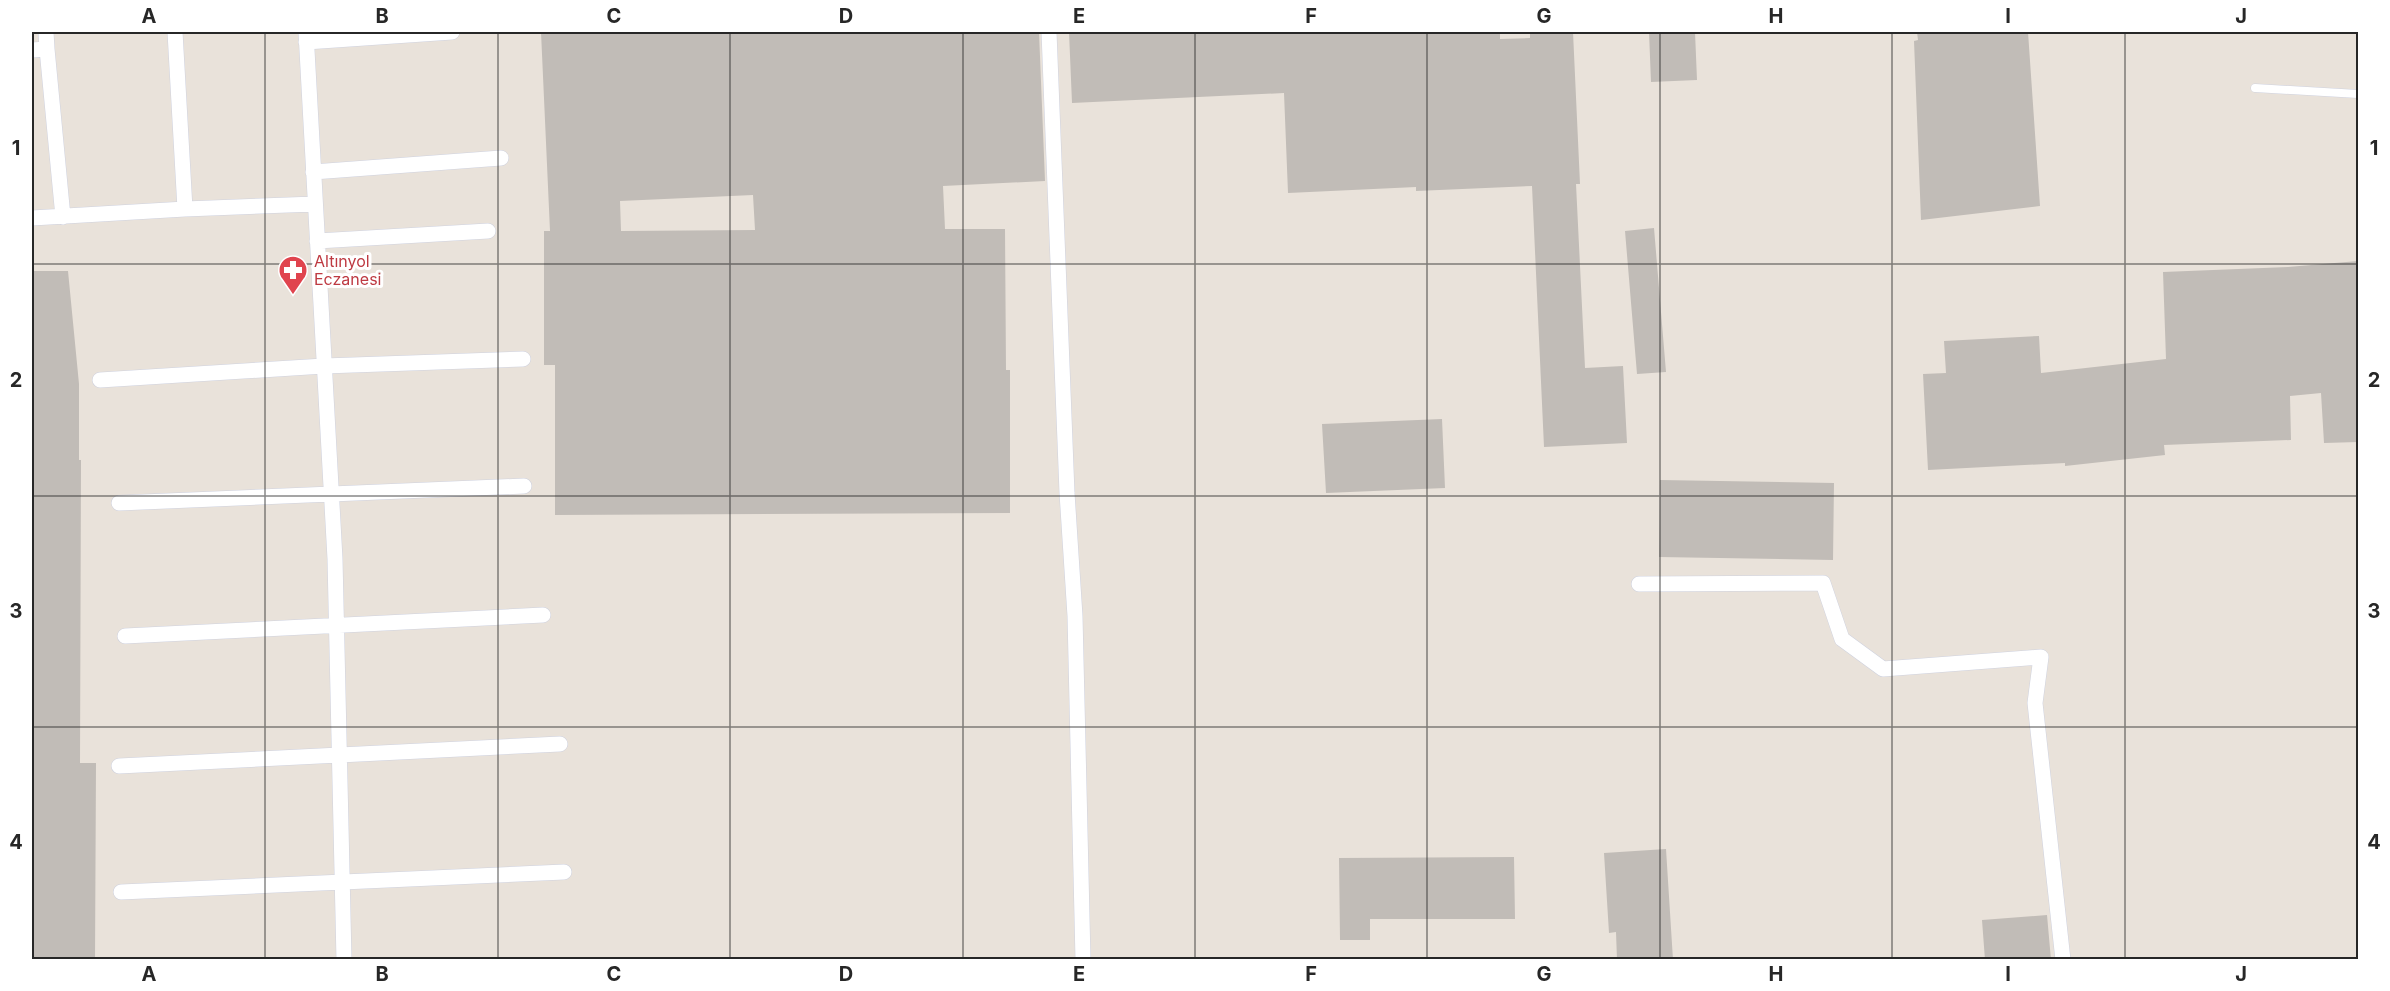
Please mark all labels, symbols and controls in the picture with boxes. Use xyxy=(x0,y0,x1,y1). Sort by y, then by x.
text: A xyxy=(142,4,157,28)
text: B xyxy=(375,4,389,28)
text: C xyxy=(607,4,621,28)
text: D xyxy=(839,4,853,28)
text: E xyxy=(1073,4,1085,28)
text: F xyxy=(1305,4,1317,28)
text: G xyxy=(1536,4,1552,28)
text: H xyxy=(1769,4,1783,28)
text: I xyxy=(2005,4,2011,28)
text: J xyxy=(2235,4,2247,28)
text: 1 xyxy=(12,136,20,160)
text: 1 xyxy=(2370,136,2378,160)
place label: Altınyol Eczanesi xyxy=(314,251,381,289)
pharmacy icon: Altınyol Eczanesi xyxy=(277,254,309,296)
text: 2 xyxy=(10,368,22,392)
text: 2 xyxy=(2368,368,2380,392)
text: 3 xyxy=(10,599,22,623)
text: 3 xyxy=(2368,599,2380,623)
text: 4 xyxy=(9,830,23,854)
text: 4 xyxy=(2367,830,2381,854)
text: A xyxy=(142,962,157,986)
text: B xyxy=(375,962,389,986)
text: C xyxy=(607,962,621,986)
text: D xyxy=(839,962,853,986)
text: E xyxy=(1073,962,1085,986)
text: F xyxy=(1305,962,1317,986)
text: G xyxy=(1536,962,1552,986)
text: H xyxy=(1769,962,1783,986)
text: I xyxy=(2005,962,2011,986)
text: J xyxy=(2235,962,2247,986)

